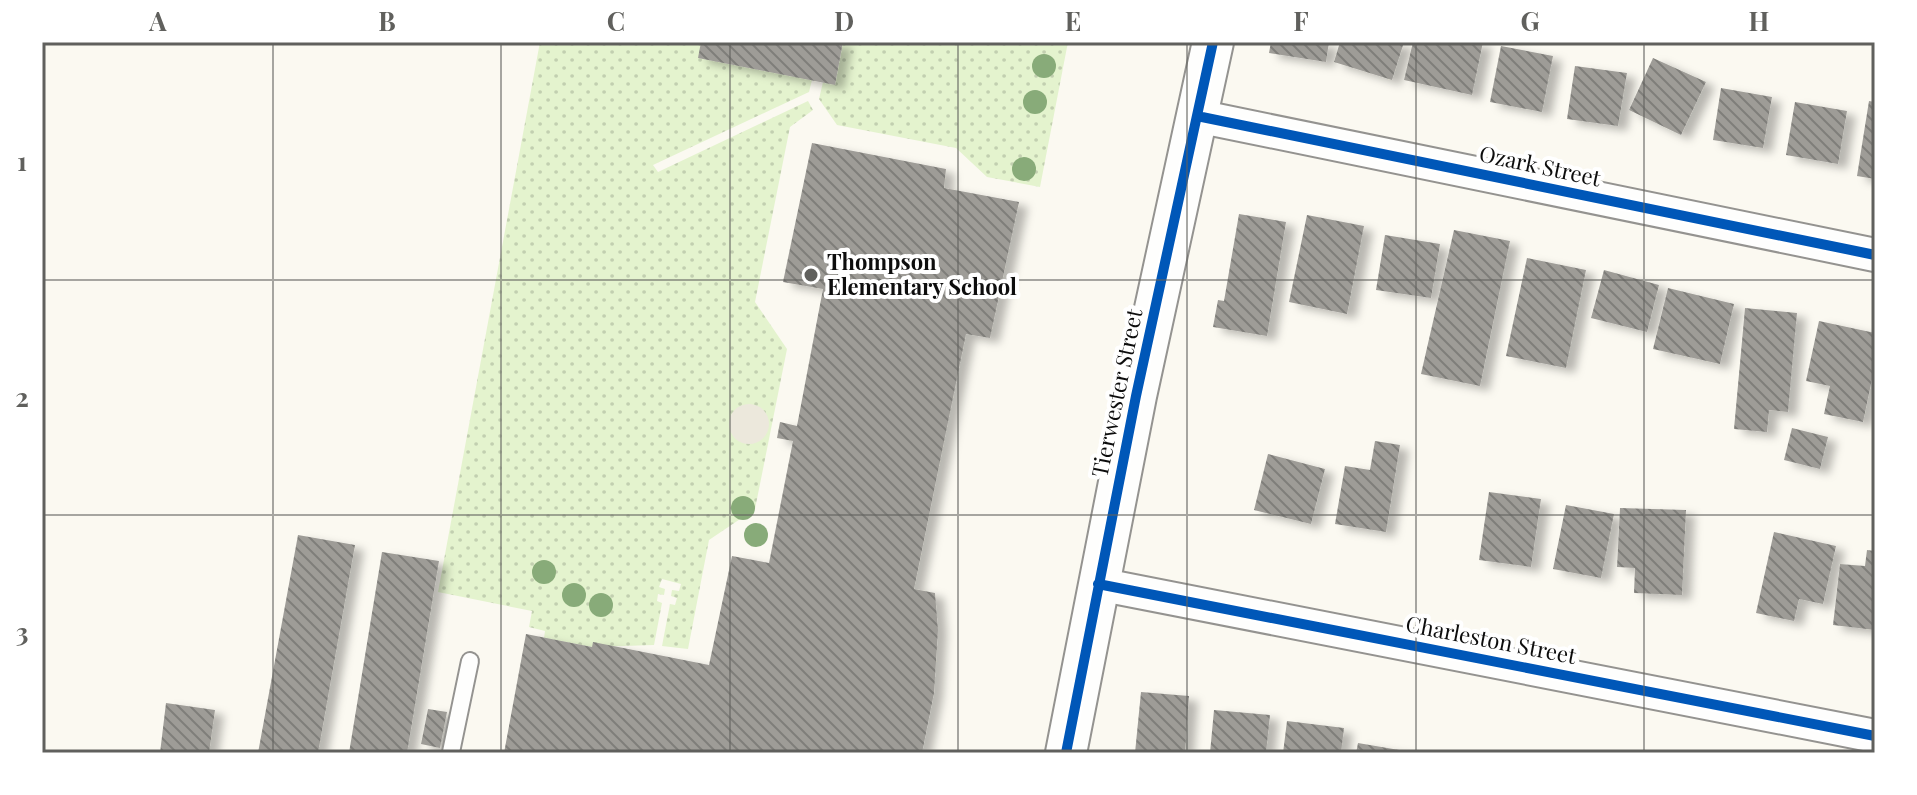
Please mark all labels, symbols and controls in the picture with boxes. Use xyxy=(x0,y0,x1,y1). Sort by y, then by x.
text: A xyxy=(148,3,167,38)
text: B xyxy=(378,3,396,38)
text: C xyxy=(607,3,625,38)
text: D xyxy=(834,3,854,38)
text: E xyxy=(1065,3,1081,38)
text: F xyxy=(1293,3,1309,38)
text: G xyxy=(1520,3,1540,38)
text: H xyxy=(1749,3,1769,38)
street label: Ozark Street xyxy=(1477,138,1605,193)
text: 1 xyxy=(17,143,27,178)
place label: Thompson Elementary School xyxy=(827,246,1017,301)
marker: Thompson Elementary School xyxy=(802,266,820,284)
street label: Tierwester Street xyxy=(1084,305,1149,480)
text: 2 xyxy=(15,379,29,414)
street label: Charleston Street xyxy=(1403,608,1580,670)
text: 3 xyxy=(16,614,28,649)

